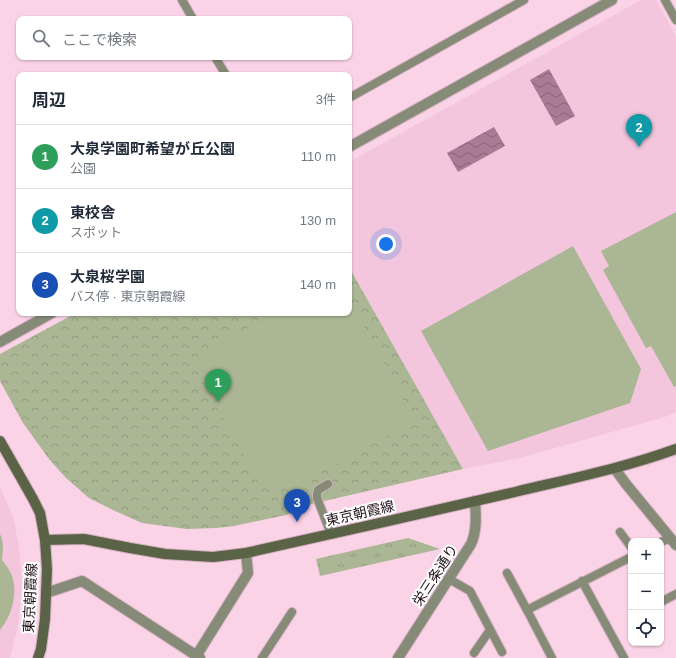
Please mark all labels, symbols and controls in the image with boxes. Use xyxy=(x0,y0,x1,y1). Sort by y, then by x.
search box xyxy=(16,16,352,60)
icon: search xyxy=(30,27,52,49)
text: ここで検索 xyxy=(62,31,137,48)
text: 周辺 xyxy=(32,91,66,110)
text: 3件 xyxy=(316,92,336,107)
pin: 2 xyxy=(626,114,652,147)
text: 大泉学園町希望が丘公園 xyxy=(70,140,235,157)
text: 1 xyxy=(41,149,49,164)
text: 110 m xyxy=(301,149,336,164)
text: 公園 xyxy=(70,161,96,176)
text: 東校舎 xyxy=(70,204,115,221)
text: 2 xyxy=(41,213,49,228)
text: 130 m xyxy=(300,213,336,228)
text: スポット xyxy=(70,225,122,240)
your location xyxy=(376,234,396,254)
text: 大泉桜学園 xyxy=(70,268,145,285)
text: 3 xyxy=(41,277,49,292)
text: 140 m xyxy=(300,277,336,292)
text: バス停 · 東京朝霞線 xyxy=(70,289,186,304)
pin: 1 xyxy=(205,369,231,402)
pin: 3 xyxy=(284,489,310,522)
street label: 東京朝霞線 xyxy=(324,497,396,529)
map controls xyxy=(628,538,664,646)
button: + xyxy=(628,538,664,574)
street label: 栄三条通り xyxy=(409,541,461,609)
street label: 東京朝霞線 xyxy=(20,563,40,633)
button: − xyxy=(628,574,664,610)
button: locate xyxy=(628,610,664,646)

